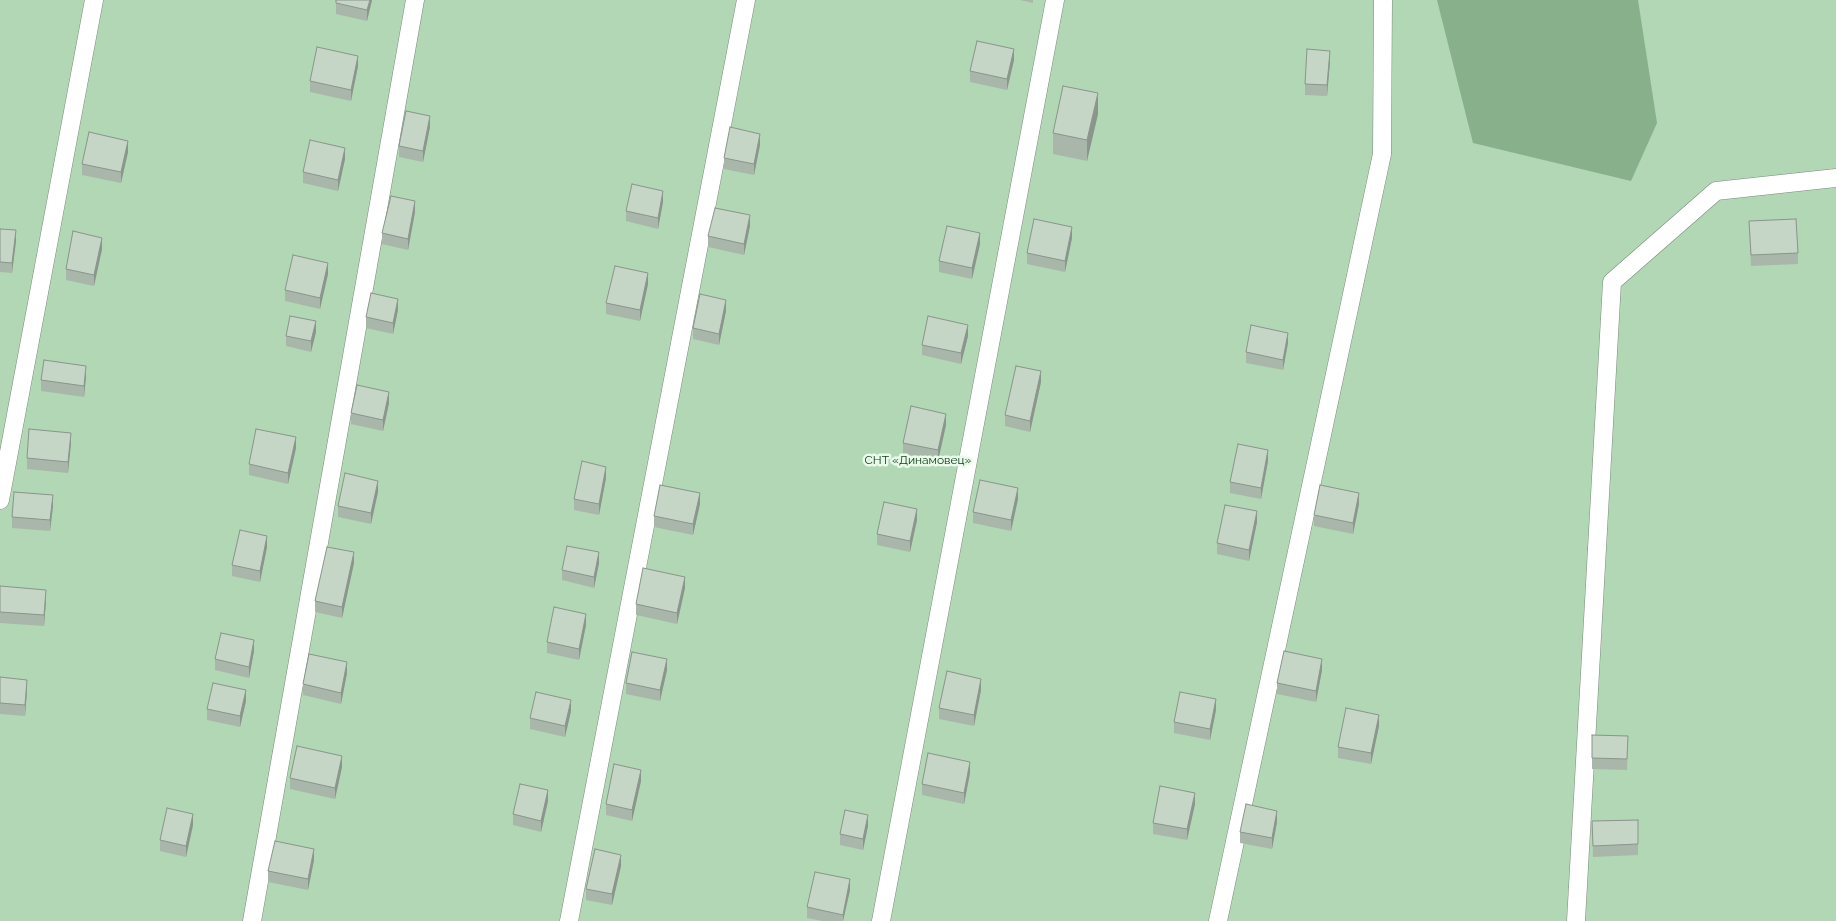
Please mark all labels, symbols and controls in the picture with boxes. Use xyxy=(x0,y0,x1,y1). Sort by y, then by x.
park label: СНТ «Динамовец» xyxy=(865,453,971,467)

